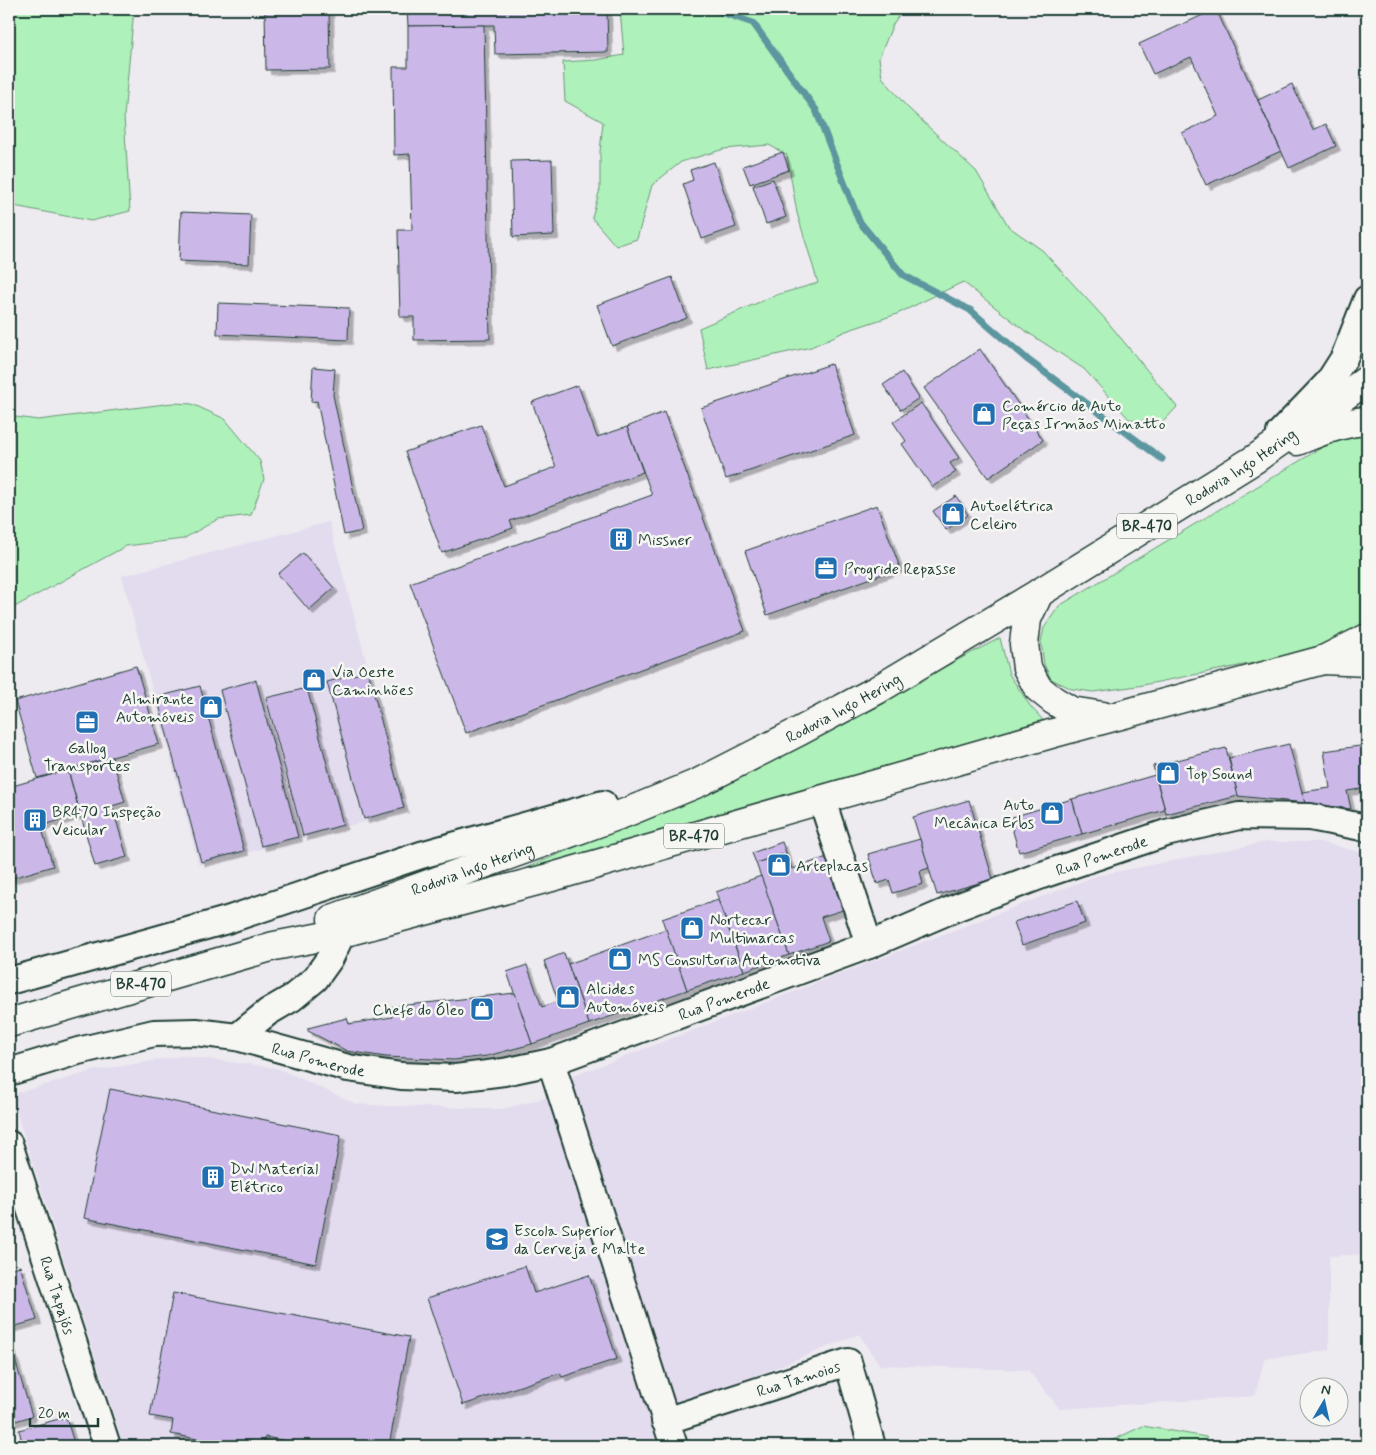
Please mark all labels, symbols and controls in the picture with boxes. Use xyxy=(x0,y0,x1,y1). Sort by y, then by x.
place label: Comércio de Auto Peças Irmãos Minatto xyxy=(1002,396,1166,435)
shop icon: Comércio de Auto Peças Irmãos Minatto xyxy=(971,401,997,427)
street label: Rodovia Ingo Hering xyxy=(1182,424,1302,512)
place label: Autoelétrica Celeiro xyxy=(970,496,1054,535)
shop icon: Autoelétrica Celeiro xyxy=(940,501,966,527)
road number: BR-470 xyxy=(1117,514,1177,538)
building icon: Missner xyxy=(608,526,634,552)
place label: Missner xyxy=(638,530,692,551)
office icon: Progride Repasse xyxy=(813,555,839,581)
place label: Progride Repasse xyxy=(844,559,956,580)
place label: Via Oeste Caminhões xyxy=(332,662,414,701)
shop icon: Via Oeste Caminhões xyxy=(301,667,327,693)
street label: Rodovia Ingo Hering xyxy=(782,669,906,749)
place label: Almirante Automóveis xyxy=(116,689,194,728)
shop icon: Almirante Automóveis xyxy=(198,694,224,720)
office icon: Gallog Transportes xyxy=(74,709,100,735)
place label: Gallog Transportes xyxy=(44,738,130,777)
shop icon: Top Sound xyxy=(1155,760,1181,786)
place label: Top Sound xyxy=(1186,764,1253,785)
place label: Auto Mecânica Erbs xyxy=(934,795,1034,834)
shop icon: Auto Mecânica Erbs xyxy=(1039,800,1065,826)
place label: BR470 Inspeção Veicular xyxy=(52,802,161,841)
building icon: BR470 Inspeção Veicular xyxy=(22,807,48,833)
road number: BR-470 xyxy=(664,824,724,848)
street label: Rua Pomerode xyxy=(1053,831,1151,882)
street label: Rodovia Ingo Hering xyxy=(409,838,537,901)
shop icon: Arteplacas xyxy=(766,852,792,878)
place label: Arteplacas xyxy=(796,856,868,877)
place label: Nortecar Multimarcas xyxy=(710,910,794,949)
shop icon: Nortecar Multimarcas xyxy=(679,915,705,941)
shop icon: MS Consultoria Automotiva xyxy=(607,946,633,972)
place label: MS Consultoria Automotiva xyxy=(638,950,821,971)
road number: BR-470 xyxy=(111,972,171,996)
street label: Rua Pomerode xyxy=(676,973,773,1026)
place label: Alcides Automóveis xyxy=(586,979,664,1018)
shop icon: Alcides Automóveis xyxy=(555,984,581,1010)
shop icon: Chefe do Óleo xyxy=(469,996,495,1022)
place label: Chefe do Óleo xyxy=(372,1000,464,1021)
street label: Rua Pomerode xyxy=(269,1038,366,1082)
place label: DW Material Elétrico xyxy=(230,1159,318,1198)
building icon: DW Material Elétrico xyxy=(200,1164,226,1190)
place label: Escola Superior da Cerveja e Malte xyxy=(514,1221,645,1260)
school or university icon: Escola Superior da Cerveja e Malte xyxy=(484,1226,510,1252)
street label: Rua Tapajós xyxy=(34,1254,79,1338)
street label: Rua Tamoios xyxy=(754,1356,843,1403)
north arrow xyxy=(1298,1378,1348,1428)
text: N xyxy=(1320,1381,1332,1400)
scale bar xyxy=(30,1395,98,1427)
text: 20 m xyxy=(38,1404,70,1424)

